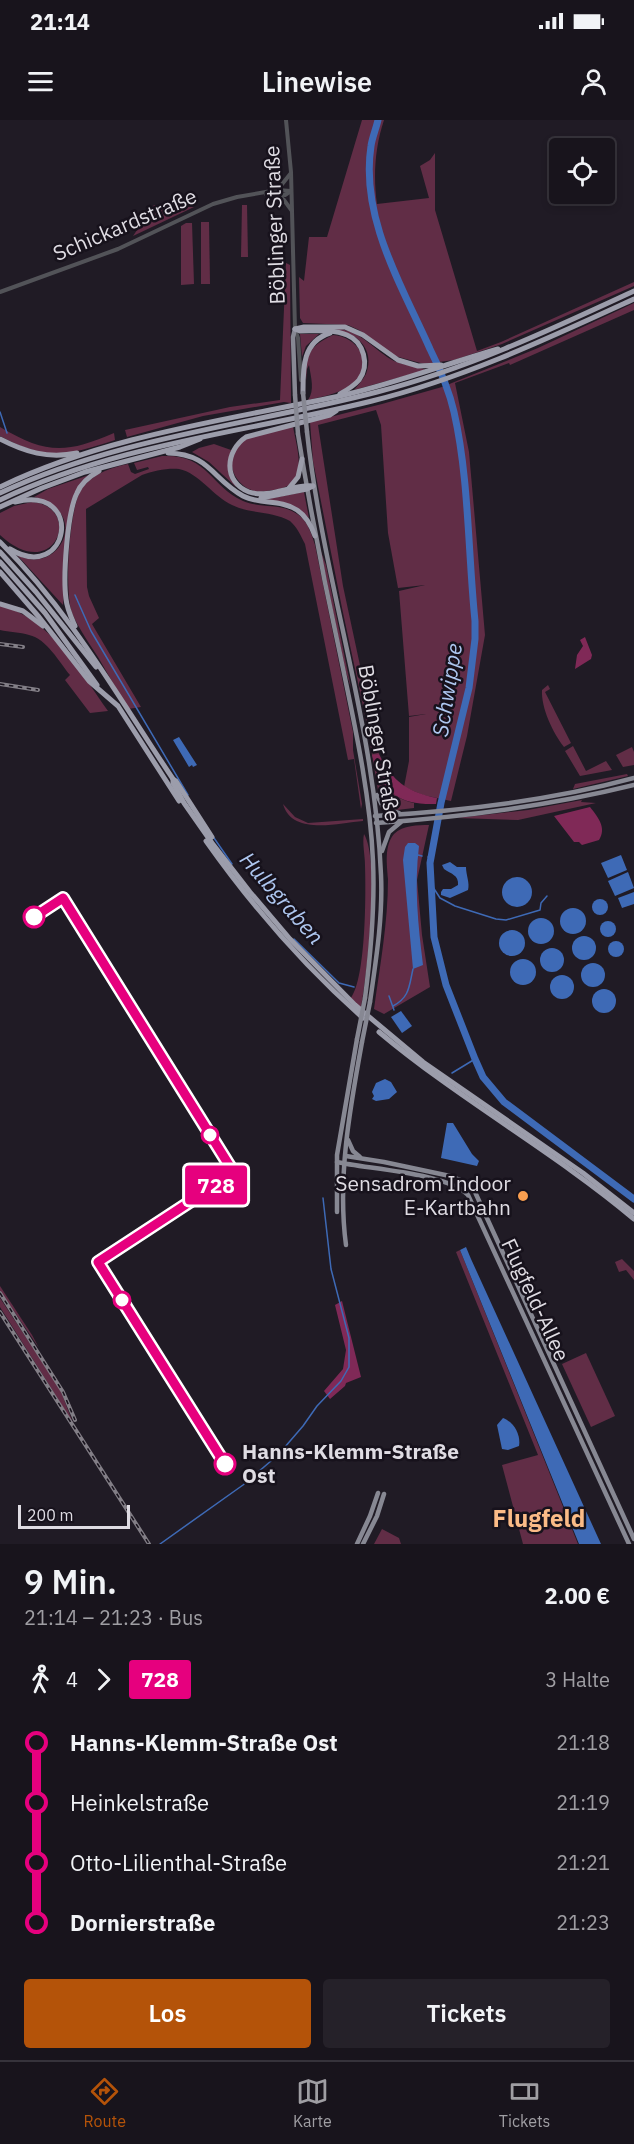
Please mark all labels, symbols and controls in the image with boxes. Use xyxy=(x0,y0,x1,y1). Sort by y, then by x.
text: 21:14 xyxy=(30,7,90,36)
text: Linewise xyxy=(262,64,372,99)
icon: menu xyxy=(24,65,57,98)
icon: person xyxy=(577,65,610,98)
map controls xyxy=(549,138,615,204)
button: locate xyxy=(549,138,615,204)
street label: Böblinger Straße xyxy=(257,145,291,305)
street label: Schickardstraße xyxy=(48,181,201,267)
water label: Schwippe xyxy=(425,641,468,739)
street label: Böblinger Straße xyxy=(352,662,408,824)
water label: Hulbgraben xyxy=(234,845,331,950)
unlabelled marker xyxy=(23,906,45,928)
unlabelled marker xyxy=(201,1126,219,1144)
line badge: 728 xyxy=(182,1166,250,1204)
place label: Sensadrom Indoor E-Kartbahn xyxy=(335,1169,511,1221)
text: 728 xyxy=(197,1171,235,1199)
marker: Sensadrom Indoor E-Kartbahn xyxy=(516,1189,530,1203)
street label: Flugfeld-Allee xyxy=(495,1234,577,1365)
unlabelled marker xyxy=(113,1291,131,1309)
place label: Hanns-Klemm-Straße Ost xyxy=(242,1437,459,1489)
marker: Hanns-Klemm-Straße Ost xyxy=(214,1453,236,1475)
scale bar xyxy=(18,1502,130,1530)
district label: Flugfeld xyxy=(493,1502,585,1534)
text: 200 m xyxy=(27,1505,74,1525)
text: 9 Min. xyxy=(24,1560,117,1603)
text: 2.00 € xyxy=(545,1581,610,1610)
text: 21:14 – 21:23 · Bus xyxy=(24,1604,203,1631)
icon: walk xyxy=(24,1663,57,1696)
icon: forward xyxy=(87,1663,120,1696)
text: 728 xyxy=(141,1665,179,1693)
text: 4 xyxy=(66,1666,78,1693)
text: 3 Halte xyxy=(545,1666,610,1693)
text: Hanns-Klemm-Straße Ost xyxy=(70,1728,338,1757)
text: 21:18 xyxy=(556,1729,610,1756)
text: Heinkelstraße xyxy=(70,1788,209,1817)
text: 21:19 xyxy=(556,1789,610,1816)
text: Otto-Lilienthal-Straße xyxy=(70,1848,287,1877)
text: 21:21 xyxy=(556,1849,610,1876)
text: Dornierstraße xyxy=(70,1908,215,1937)
text: 21:23 xyxy=(556,1909,610,1936)
button: Los xyxy=(24,1979,311,2048)
button: Tickets xyxy=(323,1979,610,2048)
tab: Route xyxy=(84,2075,126,2131)
tab: Karte xyxy=(293,2075,332,2131)
tab: Tickets xyxy=(499,2075,550,2131)

